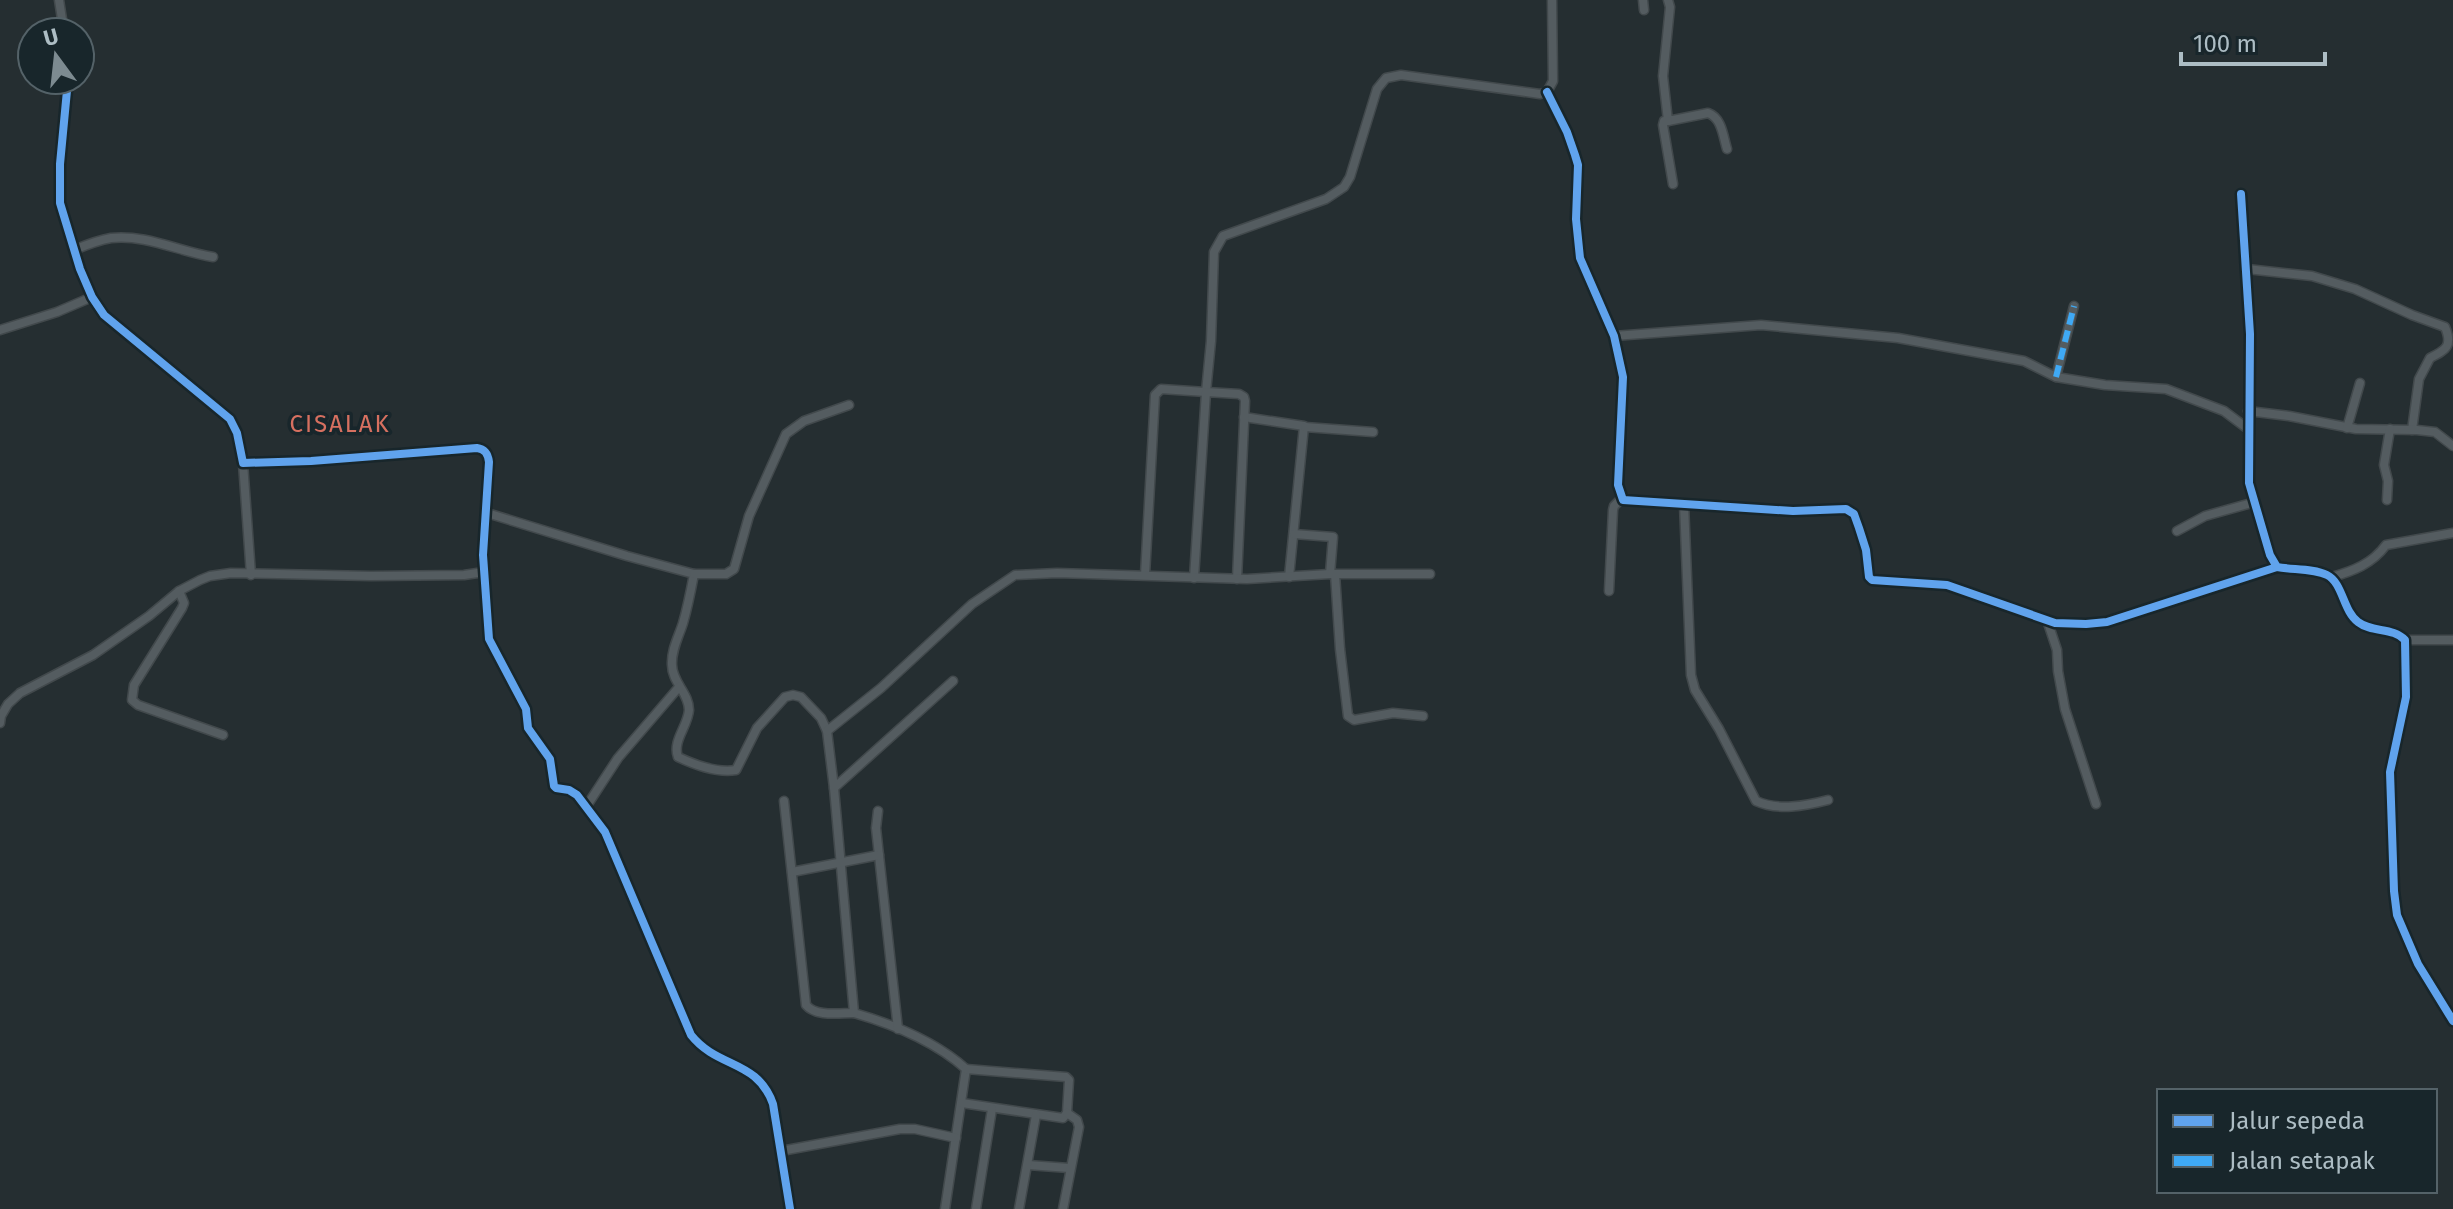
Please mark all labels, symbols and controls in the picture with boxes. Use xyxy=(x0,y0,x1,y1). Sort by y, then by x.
north arrow xyxy=(16,16,96,96)
scale bar xyxy=(2181,16,2325,66)
text: U xyxy=(41,22,61,52)
text: 100 m xyxy=(2193,30,2257,58)
district label: CISALAK xyxy=(289,410,391,438)
legend xyxy=(2157,1089,2437,1193)
text: Jalur sepeda xyxy=(2229,1107,2365,1135)
text: Jalan setapak xyxy=(2229,1147,2375,1175)

